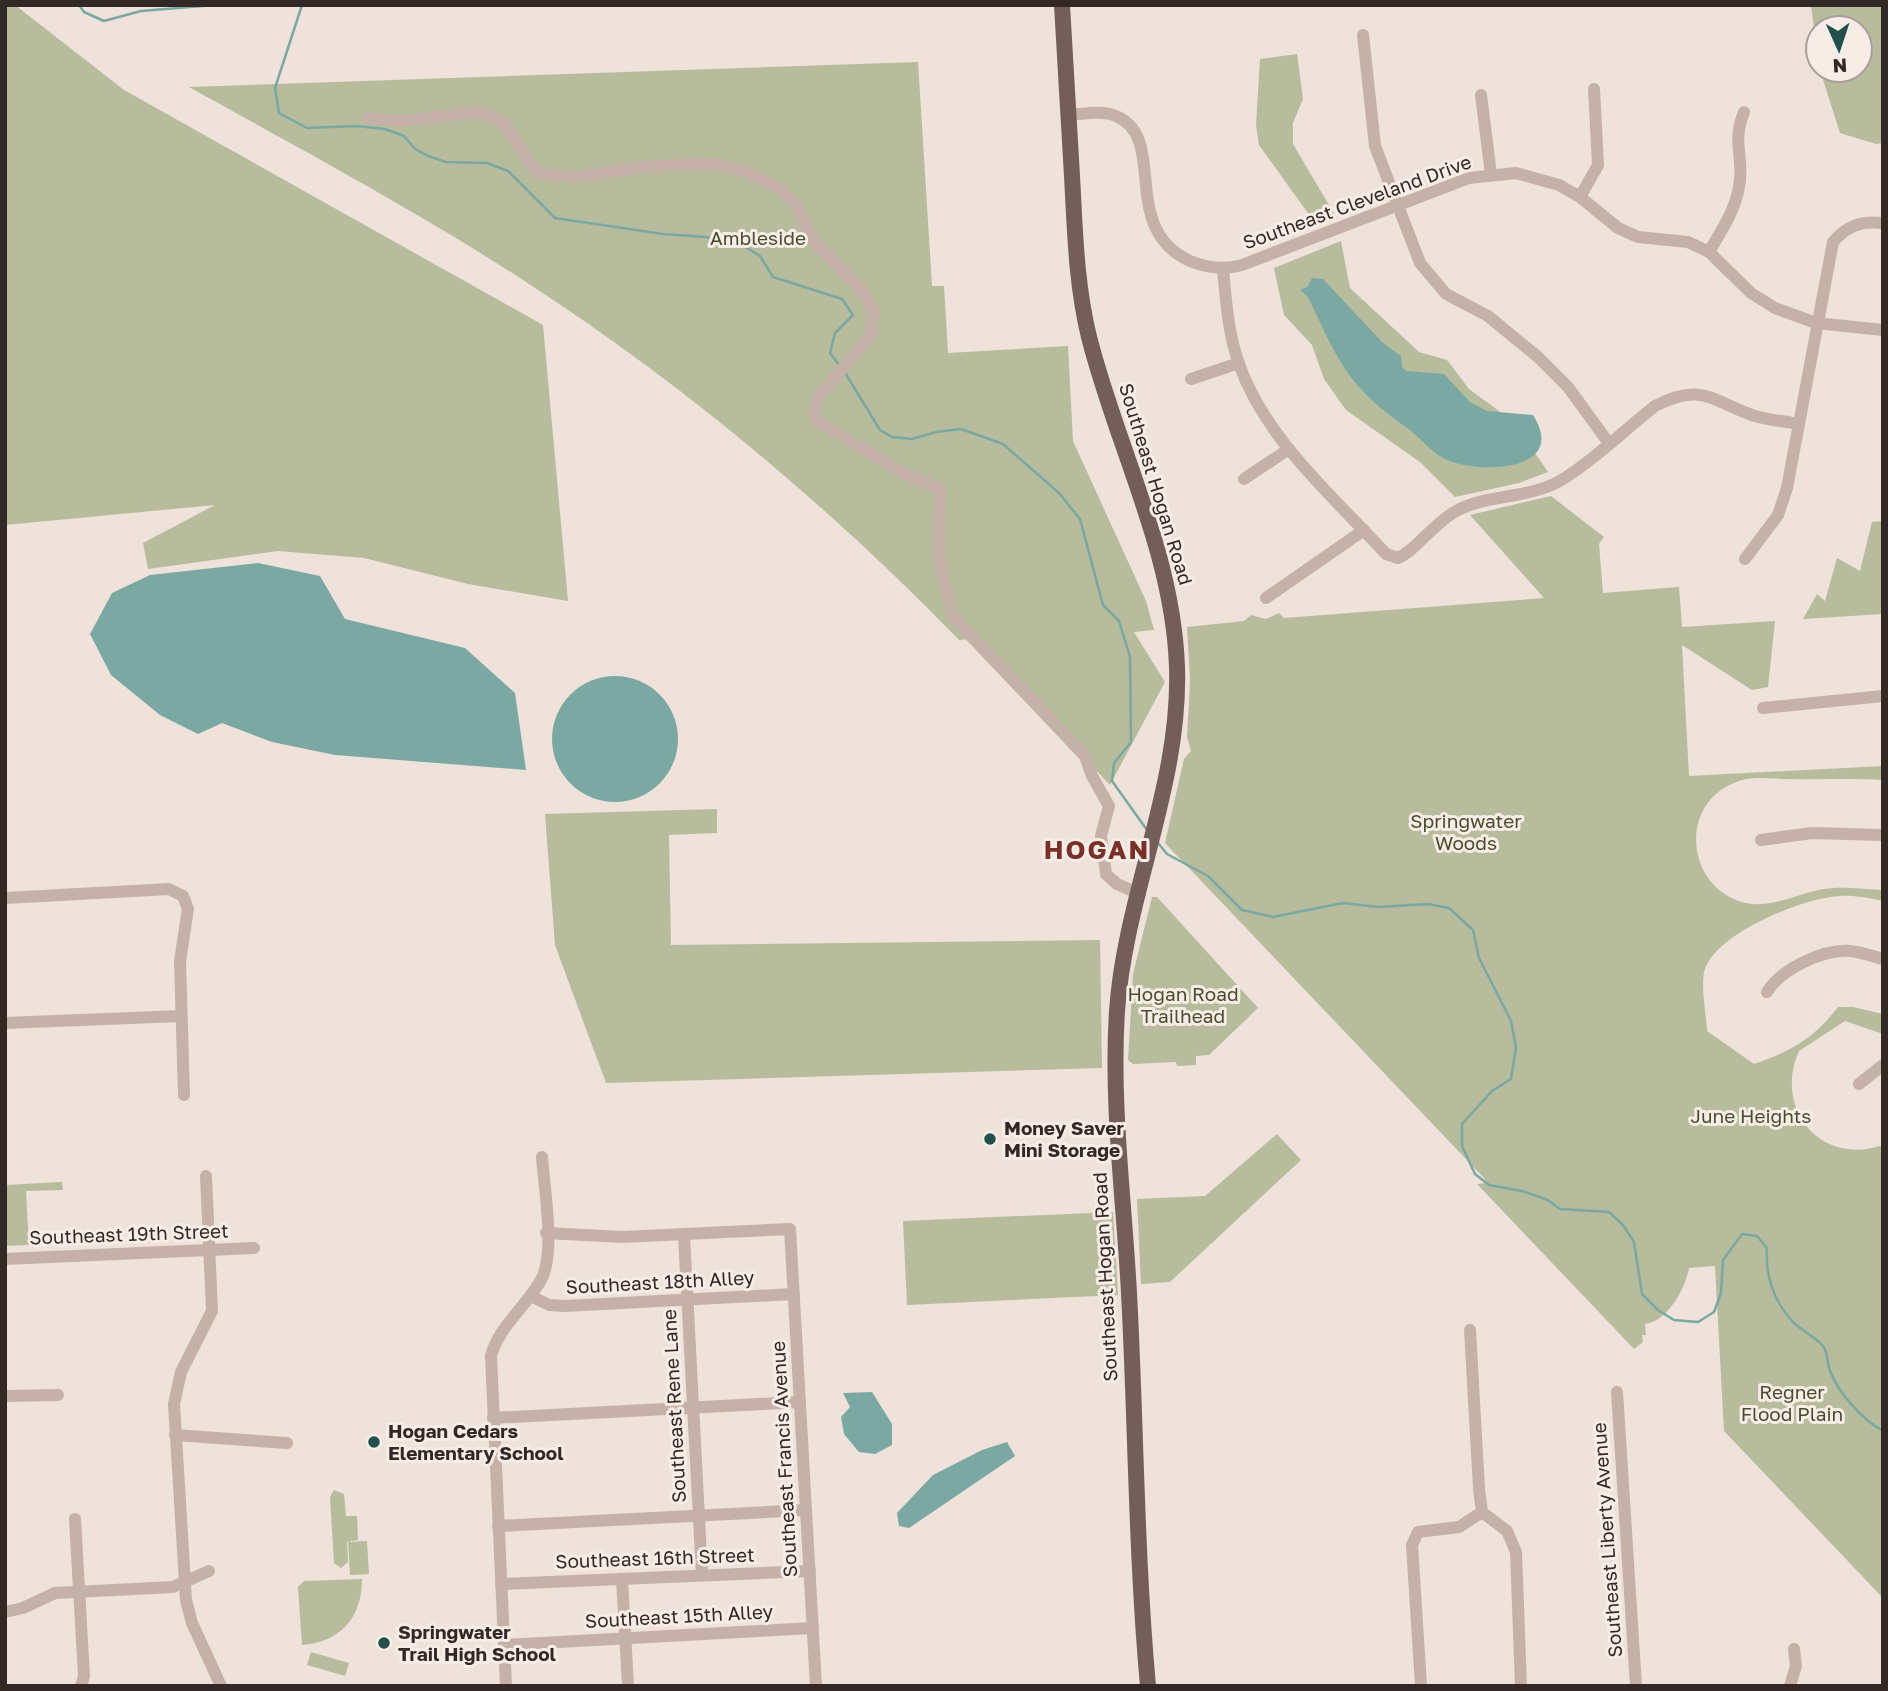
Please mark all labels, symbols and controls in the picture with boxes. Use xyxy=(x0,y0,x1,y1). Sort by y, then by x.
north arrow xyxy=(1804,14,1874,84)
text: N xyxy=(1832,55,1848,78)
street label: Southeast Cleveland Drive xyxy=(1240,149,1474,254)
park label: Ambleside xyxy=(710,226,806,249)
street label: Southeast Hogan Road xyxy=(1115,380,1198,588)
park label: Springwater Woods xyxy=(1410,809,1522,854)
district label: HOGAN xyxy=(1044,834,1150,865)
park label: Hogan Road Trailhead xyxy=(1127,982,1239,1027)
park label: June Heights xyxy=(1691,1104,1811,1127)
place label: Money Saver Mini Storage xyxy=(1004,1116,1124,1161)
marker: Money Saver Mini Storage xyxy=(982,1131,998,1147)
street label: Southeast Hogan Road xyxy=(1088,1172,1121,1382)
street label: Southeast 19th Street xyxy=(29,1219,229,1248)
street label: Southeast 18th Alley xyxy=(565,1265,755,1298)
street label: Southeast Rene Lane xyxy=(657,1308,690,1504)
street label: Southeast Francis Avenue xyxy=(766,1340,801,1578)
park label: Regner Flood Plain xyxy=(1741,1380,1843,1425)
place label: Hogan Cedars Elementary School xyxy=(388,1419,564,1464)
street label: Southeast Liberty Avenue xyxy=(1587,1422,1626,1658)
marker: Hogan Cedars Elementary School xyxy=(366,1434,382,1450)
street label: Southeast 16th Street xyxy=(555,1543,755,1572)
street label: Southeast 15th Alley xyxy=(584,1599,774,1632)
place label: Springwater Trail High School xyxy=(398,1620,556,1665)
marker: Springwater Trail High School xyxy=(376,1635,392,1651)

